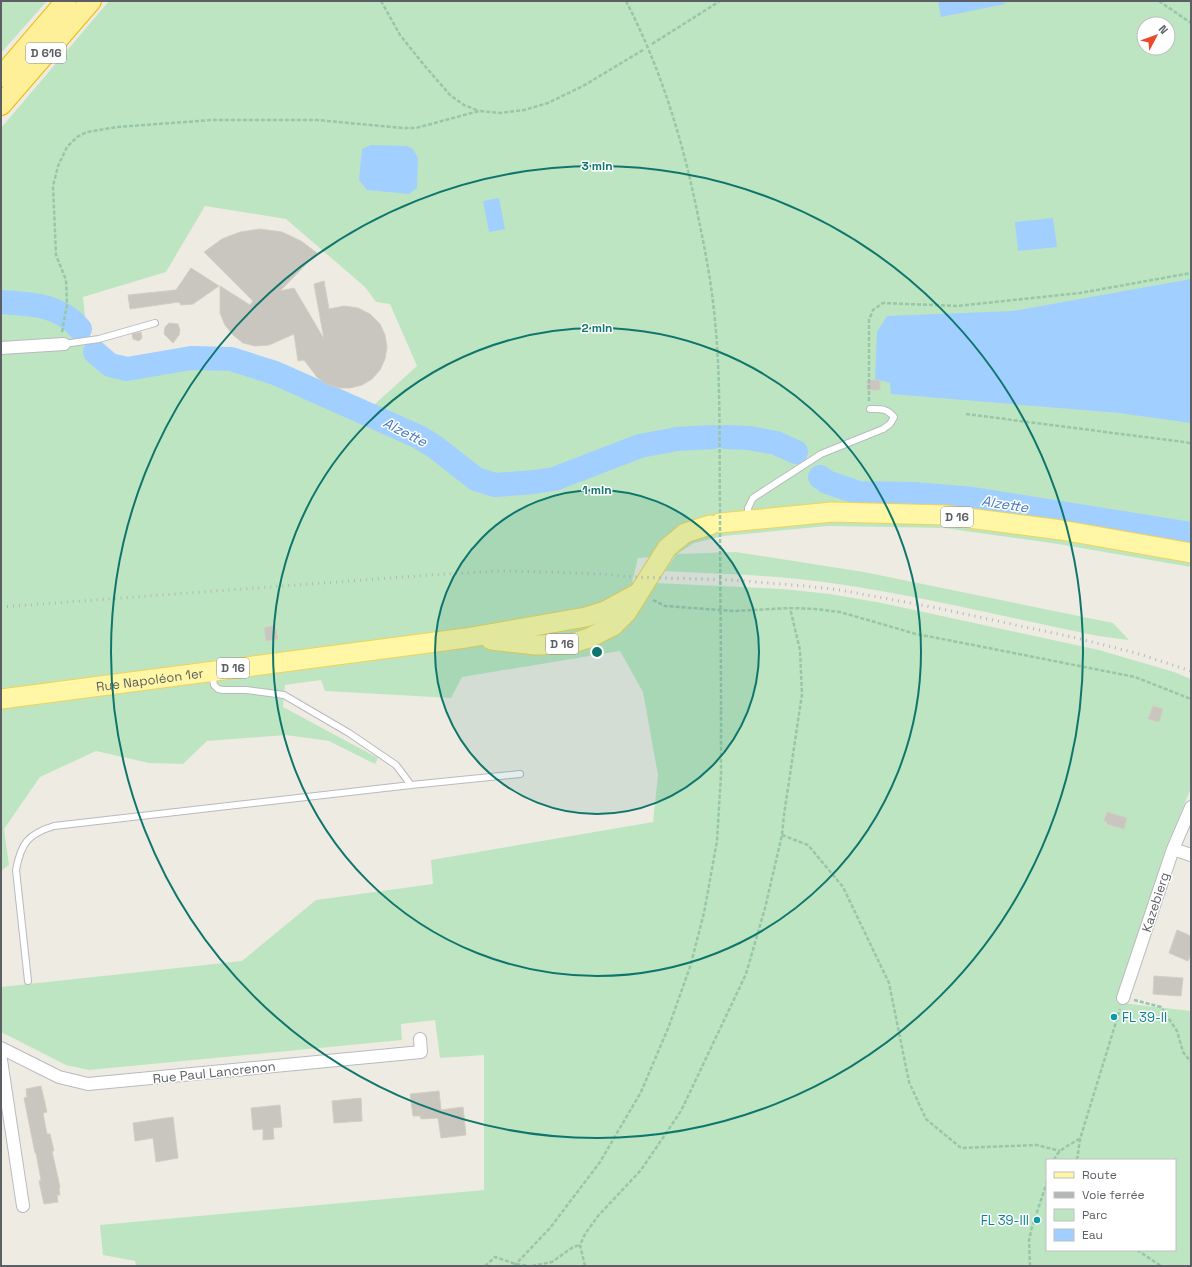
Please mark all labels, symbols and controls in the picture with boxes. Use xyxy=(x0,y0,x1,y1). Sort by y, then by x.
north arrow xyxy=(1136,16,1176,56)
text: N xyxy=(1156,22,1171,37)
road number: D 616 xyxy=(26,43,66,63)
text: 3 min xyxy=(581,158,613,174)
text: 2 min xyxy=(581,320,613,336)
water label: Alzette xyxy=(380,413,431,451)
text: 1 min xyxy=(582,482,612,498)
water label: Alzette xyxy=(980,491,1030,517)
road number: D 16 xyxy=(941,507,973,527)
road number: D 16 xyxy=(546,634,578,654)
centre of rings xyxy=(590,645,604,659)
road number: D 16 xyxy=(217,658,249,678)
street label: Rue Napoléon 1er xyxy=(95,665,205,695)
street label: Kazebierg xyxy=(1138,870,1173,934)
place label: FL 39-II xyxy=(1122,1009,1167,1026)
marker: FL 39-II xyxy=(1109,1012,1119,1022)
street label: Rue Paul Lancrenon xyxy=(152,1058,276,1087)
legend xyxy=(1046,1159,1176,1251)
text: Route xyxy=(1082,1167,1117,1183)
text: Voie ferrée xyxy=(1082,1187,1145,1203)
text: Parc xyxy=(1082,1207,1107,1223)
place label: FL 39-III xyxy=(981,1212,1029,1229)
marker: FL 39-III xyxy=(1032,1215,1042,1225)
text: Eau xyxy=(1082,1227,1103,1243)

